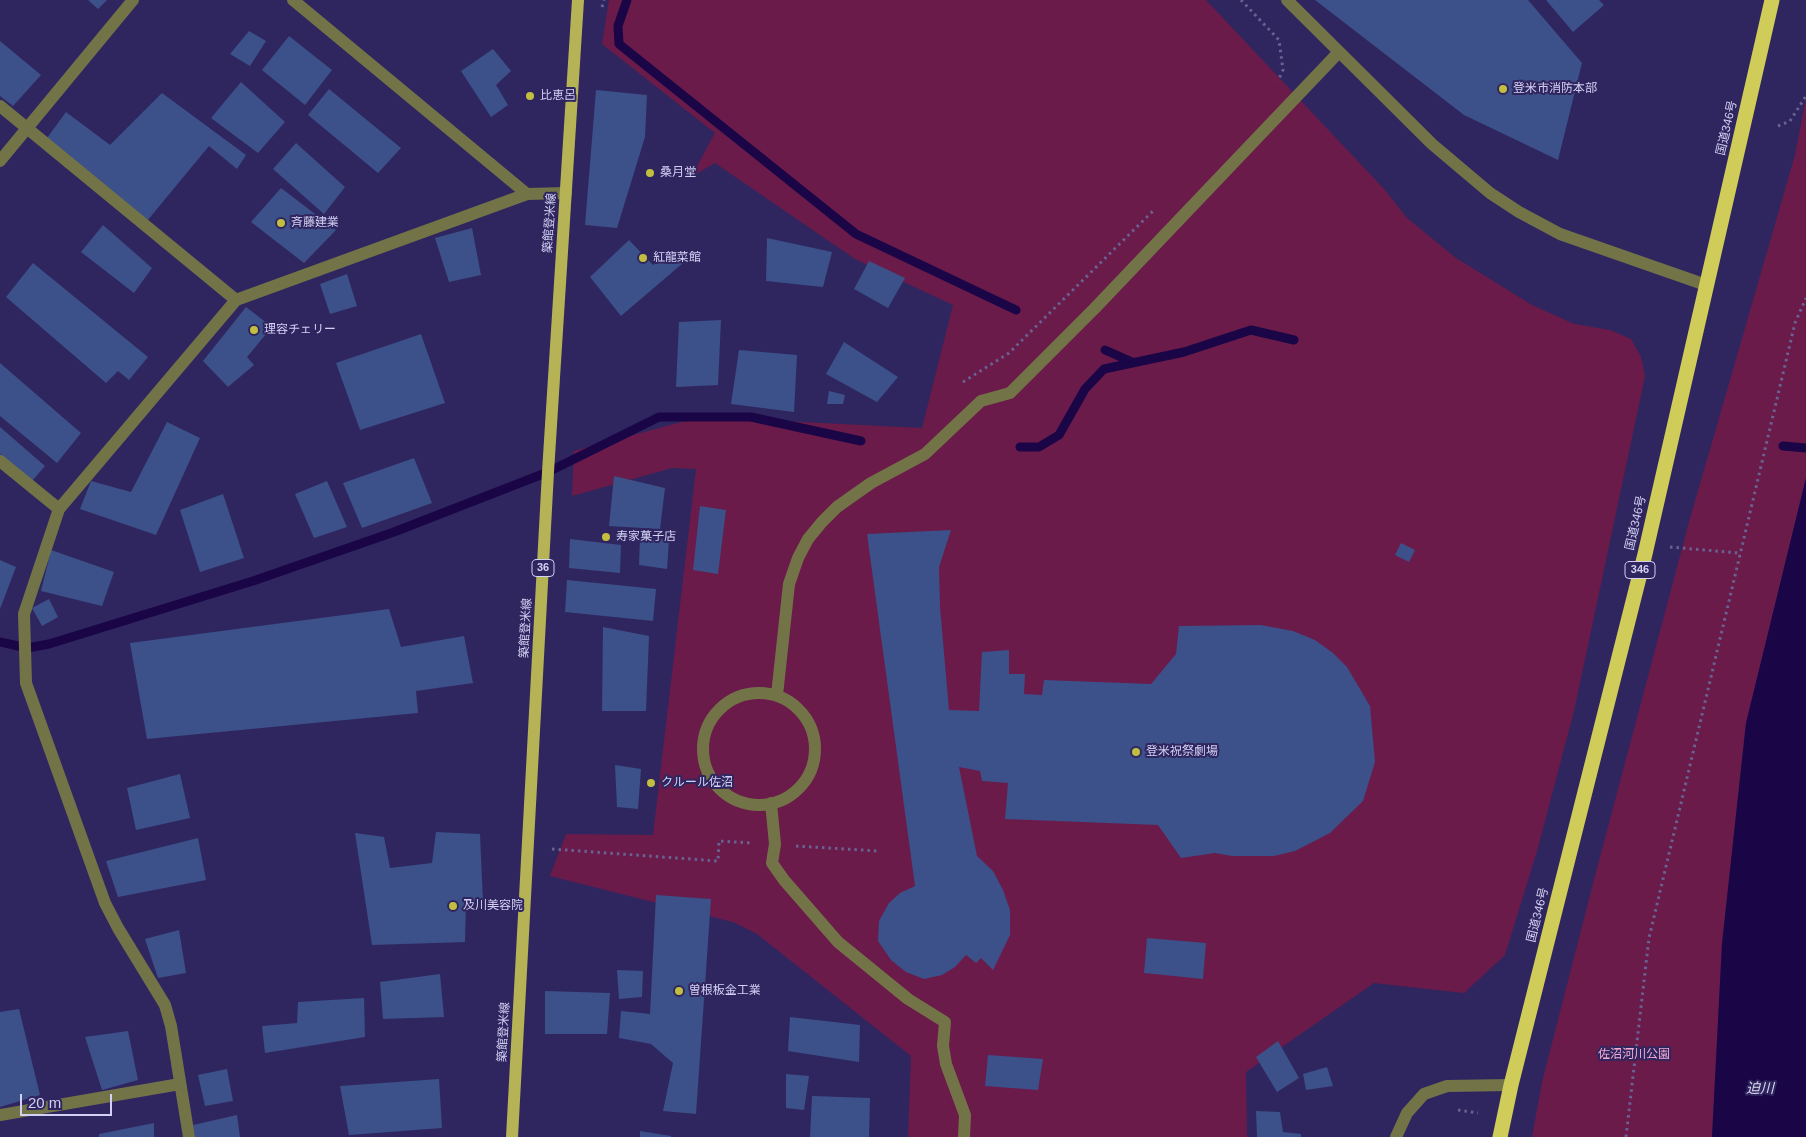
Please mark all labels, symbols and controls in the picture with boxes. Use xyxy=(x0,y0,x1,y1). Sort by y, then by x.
place label: 登米市消防本部 xyxy=(1513,82,1597,96)
marker: 登米市消防本部 xyxy=(1497,83,1509,95)
place label: 比恵呂 xyxy=(540,89,576,103)
marker: 比恵呂 xyxy=(524,90,536,102)
street label: 国道346号 xyxy=(1714,99,1740,157)
place label: 桑月堂 xyxy=(660,166,696,180)
marker: 桑月堂 xyxy=(644,167,656,179)
street label: 築館登米線 xyxy=(541,193,559,253)
place label: 斉藤建業 xyxy=(291,216,339,230)
marker: 斉藤建業 xyxy=(275,217,287,229)
place label: 紅龍菜館 xyxy=(653,251,701,265)
marker: 紅龍菜館 xyxy=(637,252,649,264)
place label: 理容チェリー xyxy=(264,323,336,337)
marker: 理容チェリー xyxy=(248,324,260,336)
street label: 国道346号 xyxy=(1623,494,1649,552)
place label: 寿家菓子店 xyxy=(616,530,676,544)
marker: 寿家菓子店 xyxy=(600,531,612,543)
road number: 36 xyxy=(532,560,554,576)
road number: 346 xyxy=(1625,562,1655,578)
street label: 築館登米線 xyxy=(517,598,535,658)
place label: 登米祝祭劇場 xyxy=(1146,745,1218,759)
marker: 登米祝祭劇場 xyxy=(1130,746,1142,758)
place label: クルール佐沼 xyxy=(661,776,733,790)
marker: クルール佐沼 xyxy=(645,777,657,789)
street label: 国道346号 xyxy=(1524,886,1552,944)
place label: 及川美容院 xyxy=(463,899,523,913)
marker: 及川美容院 xyxy=(447,900,459,912)
place label: 曽根板金工業 xyxy=(689,984,761,998)
marker: 曽根板金工業 xyxy=(673,985,685,997)
street label: 築館登米線 xyxy=(495,1002,513,1062)
park label: 佐沼河川公園 xyxy=(1598,1048,1670,1062)
water label: 迫川 xyxy=(1746,1081,1774,1097)
scale bar xyxy=(22,1084,115,1116)
text: 20 m xyxy=(28,1094,61,1111)

